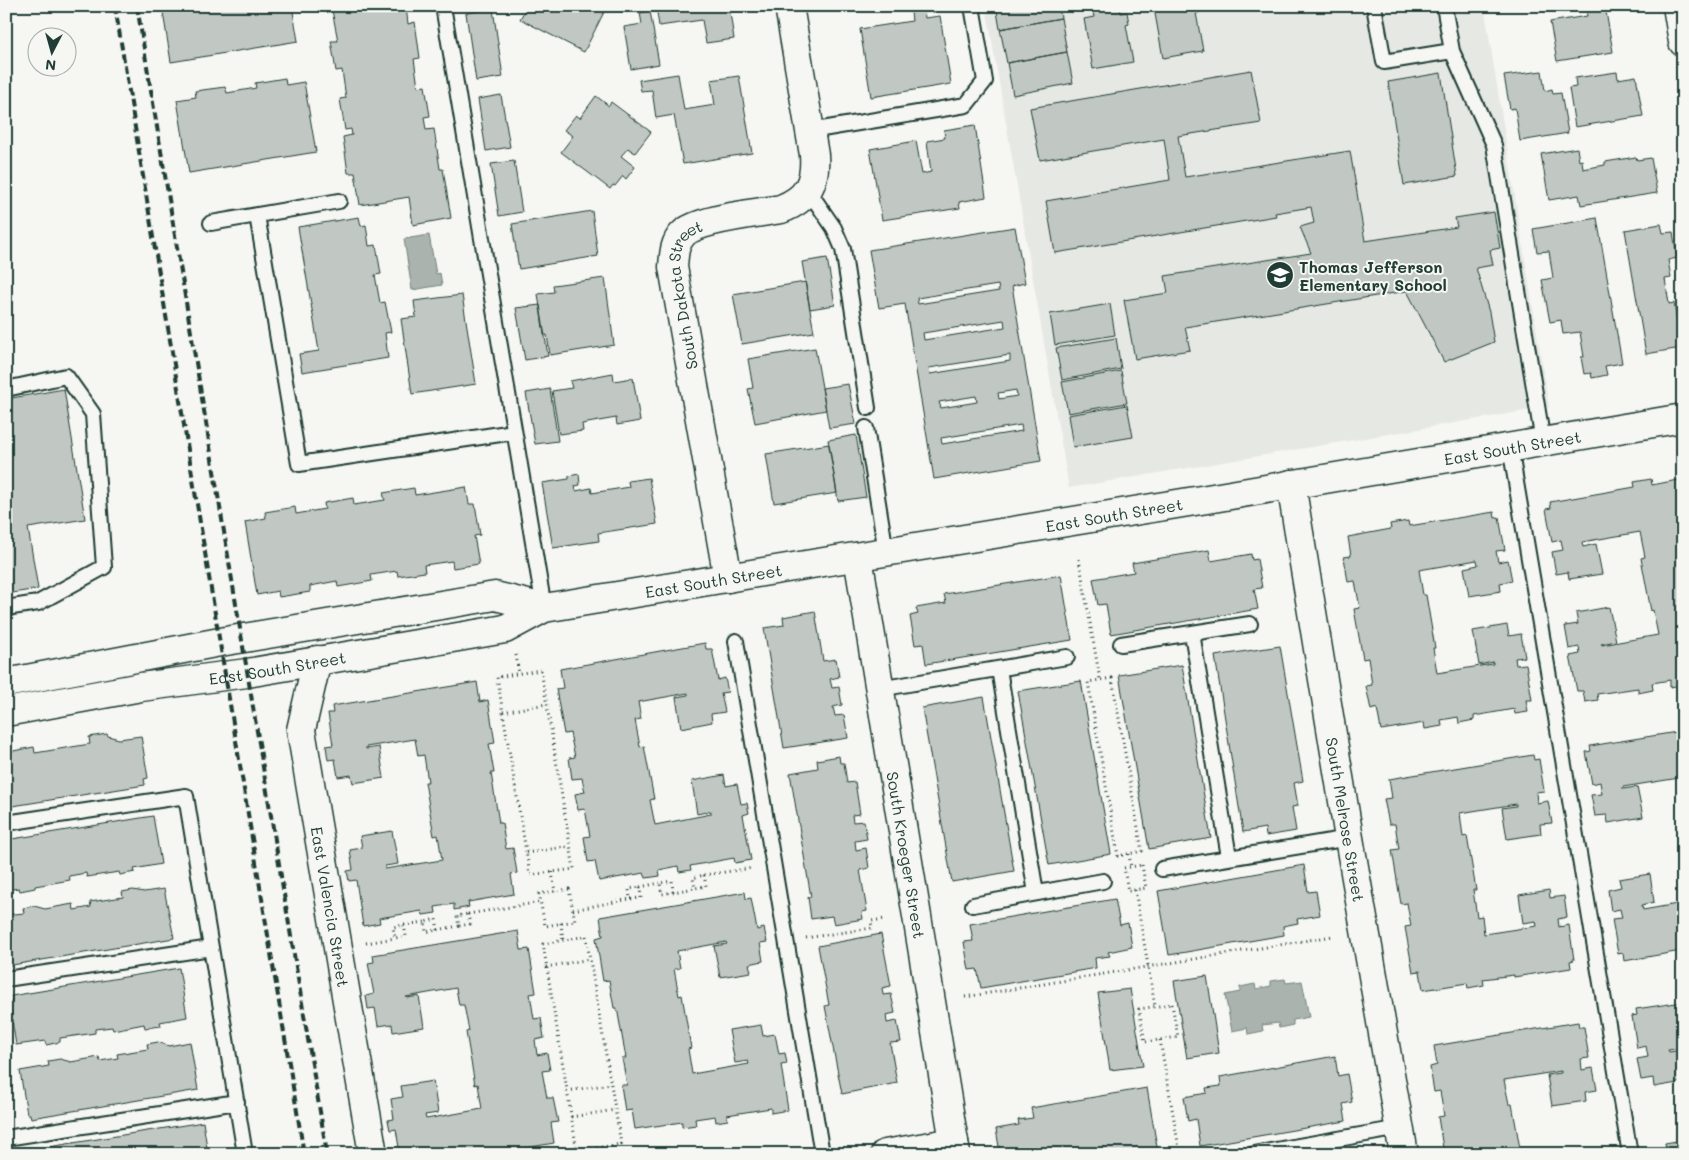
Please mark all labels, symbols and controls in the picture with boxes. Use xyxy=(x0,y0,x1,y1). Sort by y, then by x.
north arrow xyxy=(28,28,78,78)
text: N xyxy=(44,55,57,75)
street label: South Dakota Street xyxy=(663,214,705,371)
place label: Thomas Jefferson Elementary School xyxy=(1299,256,1447,295)
school or university icon: Thomas Jefferson Elementary School xyxy=(1265,260,1295,290)
street label: East South Street xyxy=(1442,425,1583,469)
street label: East South Street xyxy=(1044,493,1184,536)
street label: East South Street xyxy=(643,559,784,602)
street label: East South Street xyxy=(207,646,347,688)
street label: South Melrose Street xyxy=(1322,736,1370,903)
street label: South Kroeger Street xyxy=(883,770,931,940)
street label: East Valencia Street xyxy=(307,825,355,989)

